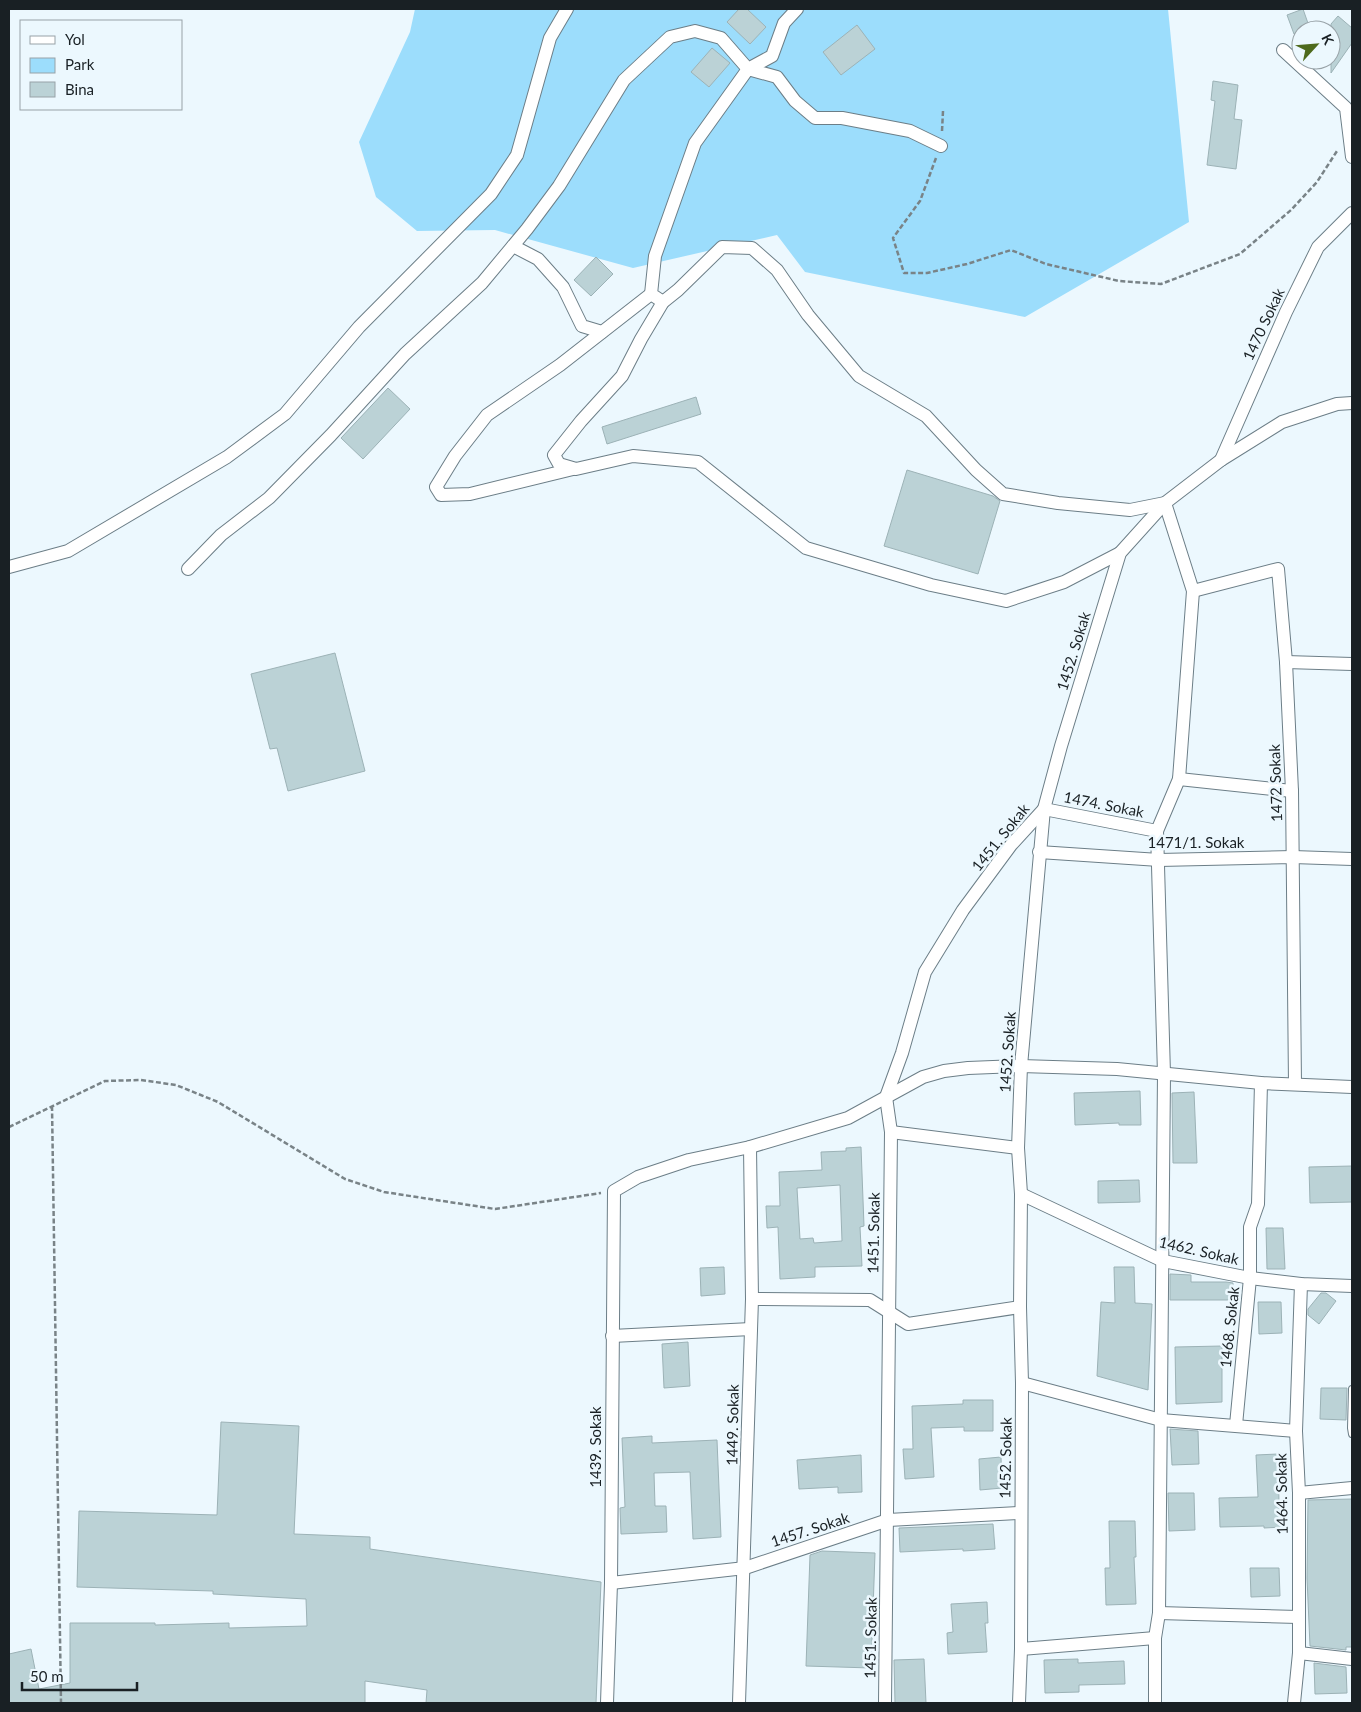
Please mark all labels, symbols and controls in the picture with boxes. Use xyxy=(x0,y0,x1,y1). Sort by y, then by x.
legend xyxy=(20,20,182,110)
north arrow xyxy=(1291,20,1341,70)
text: Yol xyxy=(65,30,85,48)
text: K xyxy=(1318,31,1338,47)
text: Park xyxy=(65,55,95,73)
text: Bina xyxy=(65,80,94,98)
street label: 1470 Sokak xyxy=(1238,285,1288,363)
street label: 1452. Sokak xyxy=(1052,609,1094,693)
street label: 1472 Sokak xyxy=(1265,743,1285,822)
street label: 1474. Sokak xyxy=(1062,787,1146,821)
street label: 1451. Sokak xyxy=(967,799,1033,874)
street label: 1471/1. Sokak xyxy=(1148,833,1245,851)
street label: 1452. Sokak xyxy=(995,1010,1019,1093)
street label: 1451. Sokak xyxy=(863,1192,883,1274)
street label: 1462. Sokak xyxy=(1157,1232,1241,1268)
street label: 1468. Sokak xyxy=(1216,1285,1242,1368)
street label: 1449. Sokak xyxy=(722,1384,742,1466)
street label: 1439. Sokak xyxy=(586,1406,604,1488)
street label: 1452. Sokak xyxy=(995,1417,1015,1499)
street label: 1464. Sokak xyxy=(1271,1453,1291,1535)
street label: 1457. Sokak xyxy=(768,1508,852,1550)
street label: 1451. Sokak xyxy=(860,1597,880,1679)
scale bar xyxy=(22,1660,138,1692)
text: 50 m xyxy=(30,1667,64,1685)

